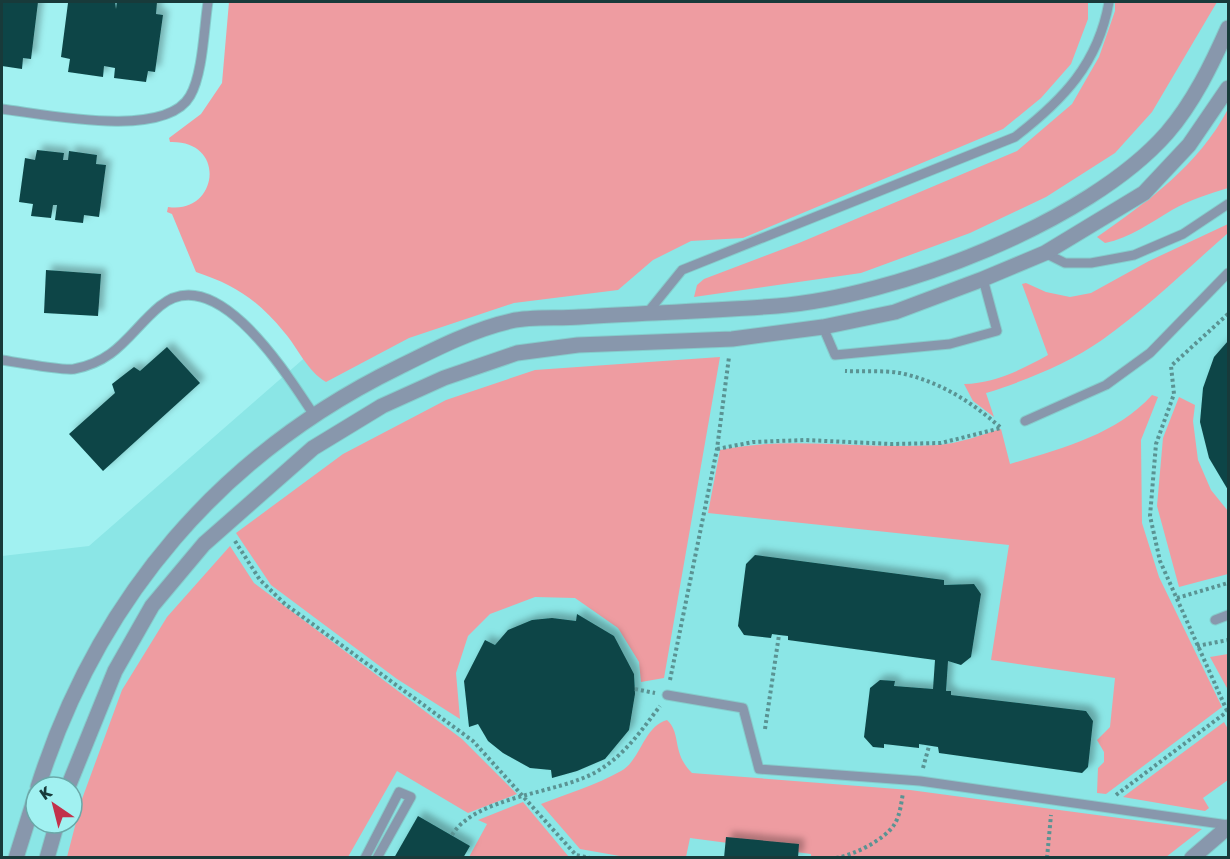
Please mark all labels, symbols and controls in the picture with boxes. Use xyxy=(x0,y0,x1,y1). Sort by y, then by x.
north arrow xyxy=(24,775,84,835)
text: K xyxy=(36,782,56,804)

